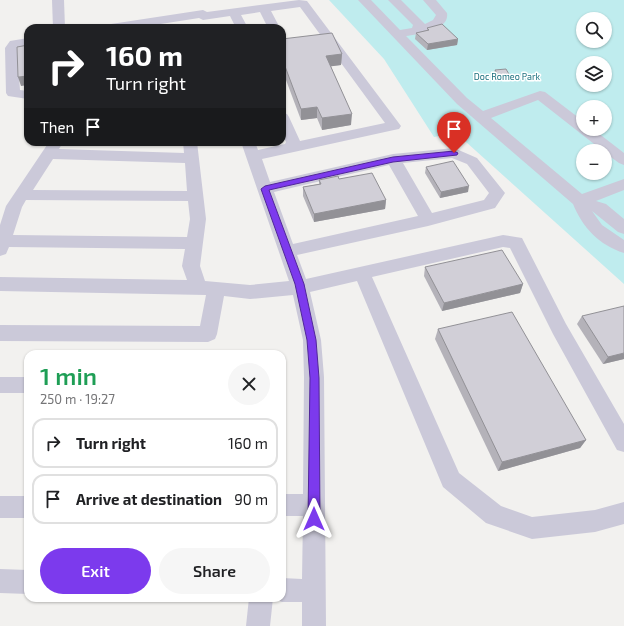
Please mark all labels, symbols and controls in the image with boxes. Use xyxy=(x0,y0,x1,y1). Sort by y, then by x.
map controls xyxy=(576,12,612,180)
button: search xyxy=(576,12,612,48)
text: 160 m xyxy=(106,38,183,72)
icon: right xyxy=(40,40,92,92)
button: layers xyxy=(576,56,612,92)
park label: Doc Romeo Park xyxy=(474,71,541,82)
text: Turn right xyxy=(106,72,186,94)
button: + xyxy=(576,100,612,136)
pin xyxy=(437,112,471,153)
icon: arrive xyxy=(82,116,104,138)
text: Then xyxy=(40,118,74,136)
icon: arrive xyxy=(443,118,465,140)
button: − xyxy=(576,144,612,180)
text: 1 min xyxy=(40,361,97,390)
button: close xyxy=(228,363,270,405)
text: 250 m · 19:27 xyxy=(40,391,115,407)
icon: right xyxy=(42,432,64,454)
text: Turn right xyxy=(76,434,146,452)
text: 160 m xyxy=(228,434,268,452)
icon: arrive xyxy=(42,488,64,510)
text: Arrive at destination xyxy=(76,490,222,508)
text: 90 m xyxy=(234,490,268,508)
position arrow xyxy=(293,498,335,540)
button: Exit xyxy=(40,548,151,594)
button: Share xyxy=(159,548,270,594)

